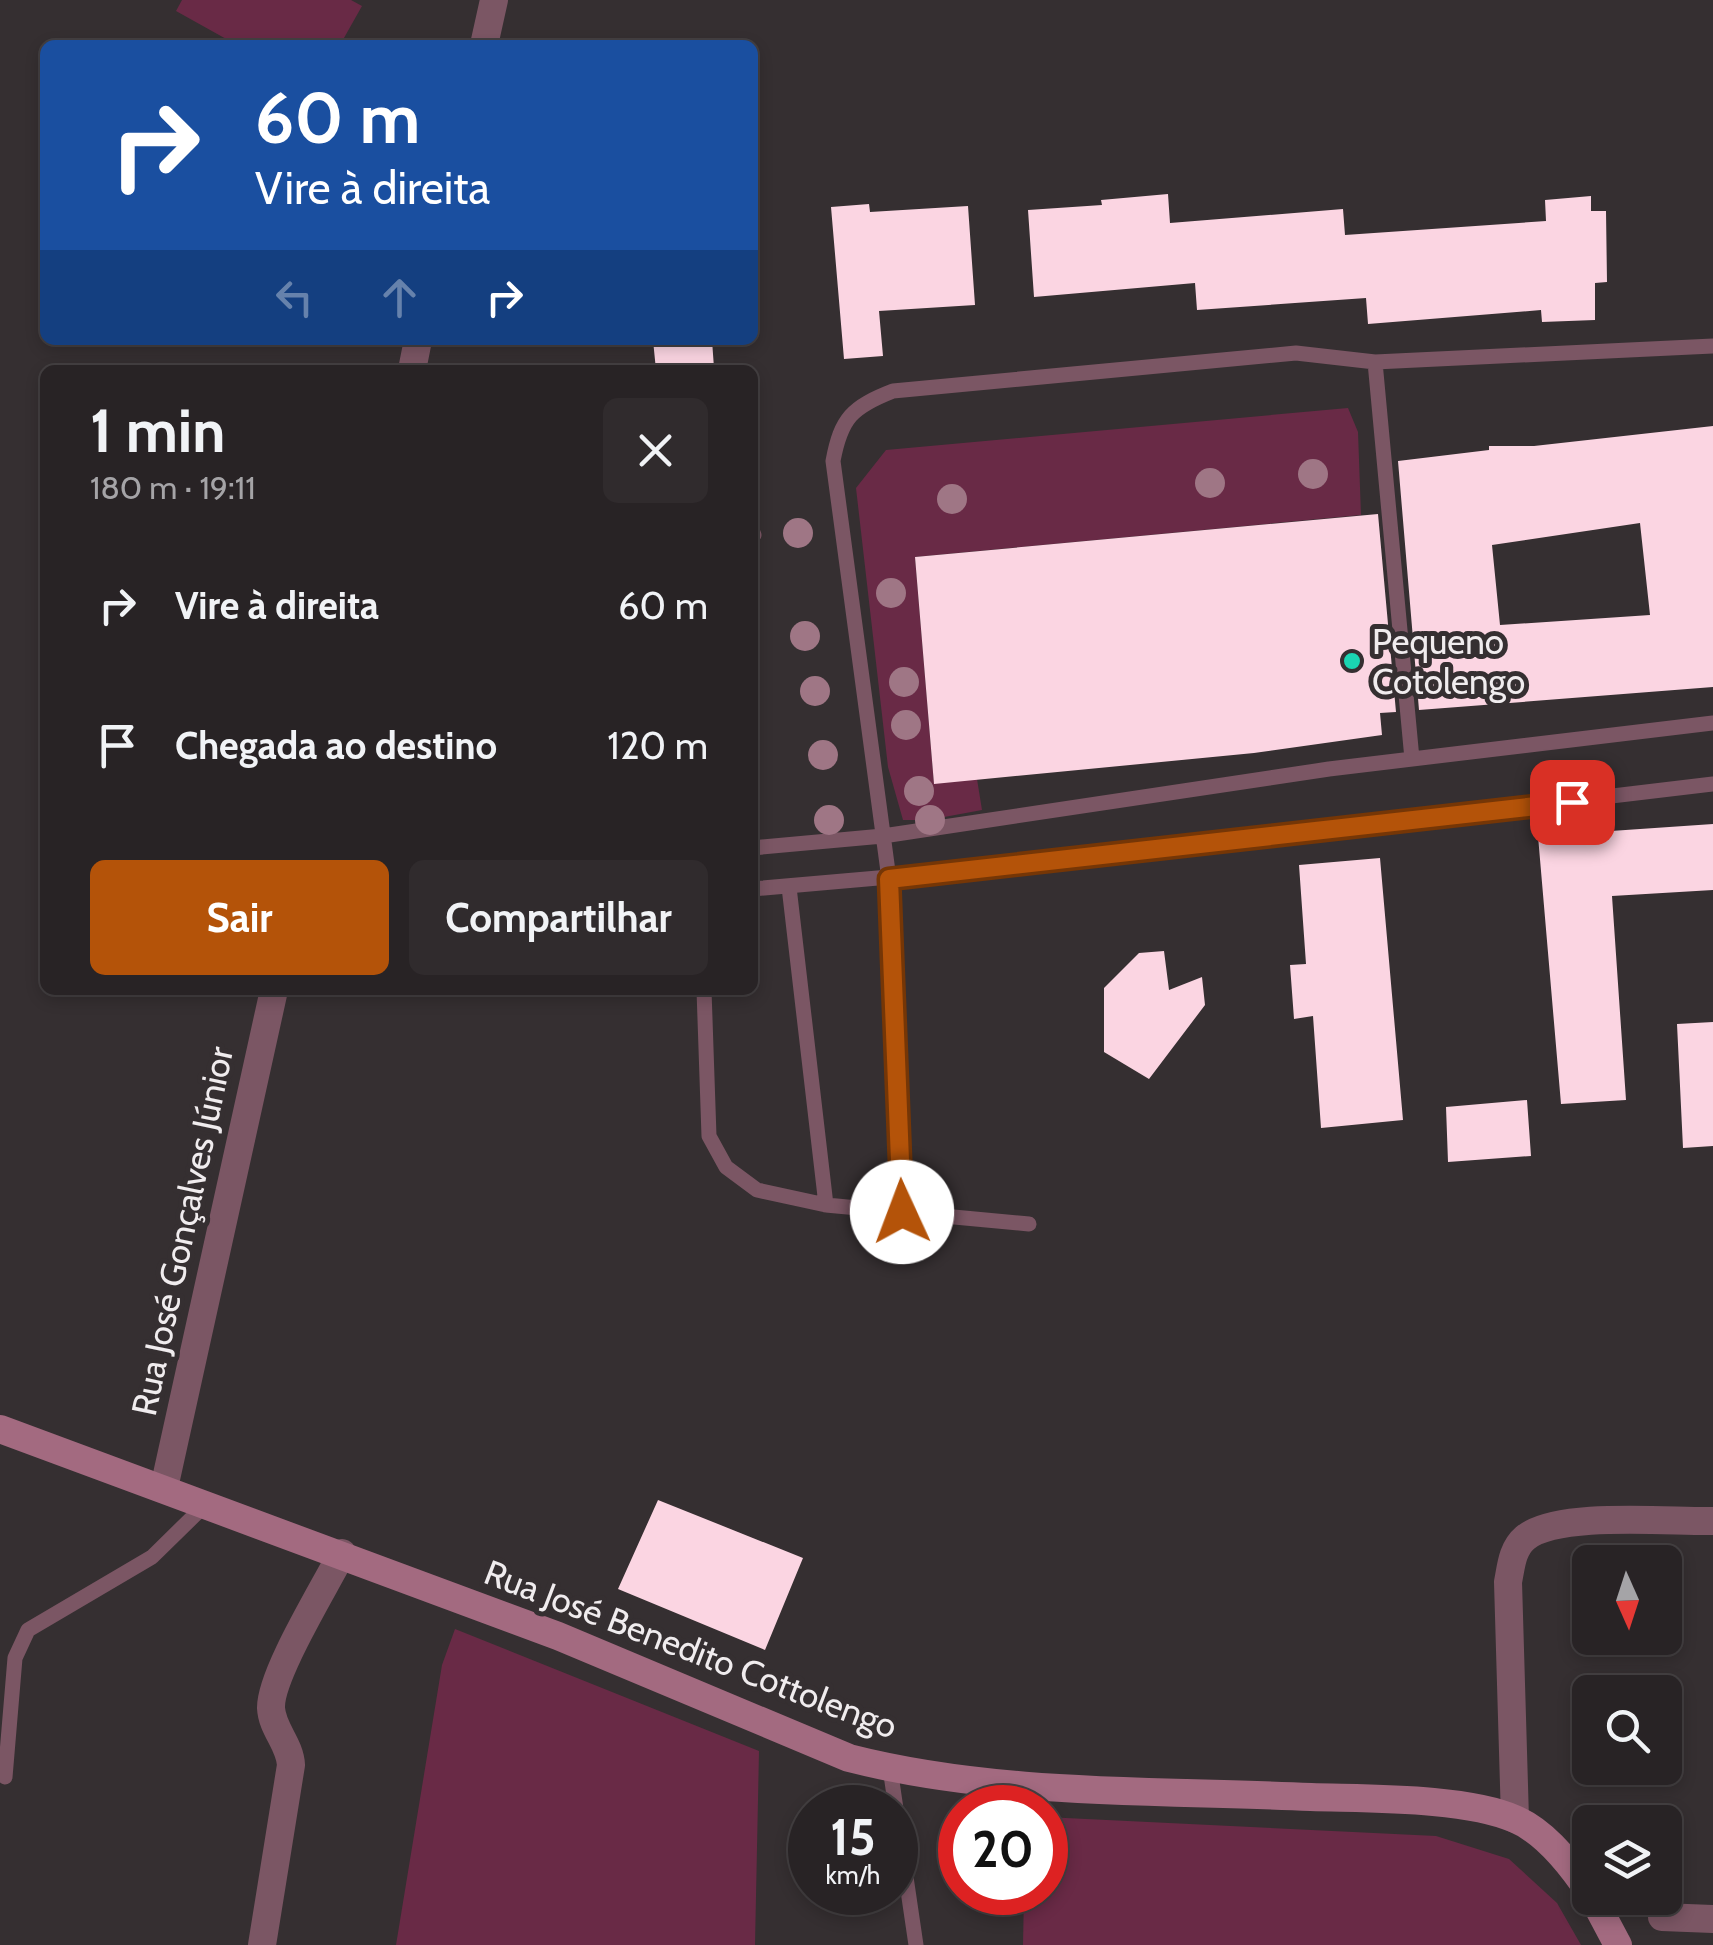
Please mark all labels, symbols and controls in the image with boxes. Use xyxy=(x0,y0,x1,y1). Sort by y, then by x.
text: 60 m xyxy=(255,75,420,161)
icon: right xyxy=(90,80,220,210)
text: Vire à direita xyxy=(255,161,490,215)
icon: left xyxy=(267,270,322,325)
icon: ahead xyxy=(372,270,427,325)
icon: right xyxy=(477,270,532,325)
text: 1 min xyxy=(90,394,225,467)
button: close xyxy=(603,398,708,503)
text: 180 m · 19:11 xyxy=(90,468,256,507)
icon: right xyxy=(90,578,145,633)
text: Vire à direita xyxy=(175,582,379,629)
text: 60 m xyxy=(618,582,708,629)
place label: Pequeno Cotolengo xyxy=(1372,620,1525,703)
marker: Pequeno Cotolengo xyxy=(1341,650,1363,672)
icon: arrive xyxy=(90,718,145,773)
text: Chegada ao destino xyxy=(175,722,497,769)
text: 120 m xyxy=(607,722,708,769)
pin xyxy=(1530,760,1615,845)
icon: arrive xyxy=(1545,775,1600,830)
button: Sair xyxy=(90,860,389,975)
button: Compartilhar xyxy=(409,860,708,975)
street label: Rua José Gonçalves Júnior xyxy=(122,1043,242,1419)
position arrow xyxy=(850,1160,954,1264)
north arrow xyxy=(1572,1545,1682,1655)
map controls xyxy=(1572,1545,1682,1915)
street label: Rua José Benedito Cottolengo xyxy=(479,1550,903,1748)
button: search xyxy=(1572,1675,1682,1785)
speed limit sign: 20 xyxy=(938,1785,1068,1915)
button: layers xyxy=(1572,1805,1682,1915)
text: 15 xyxy=(830,1807,876,1868)
text: km/h xyxy=(826,1860,880,1890)

